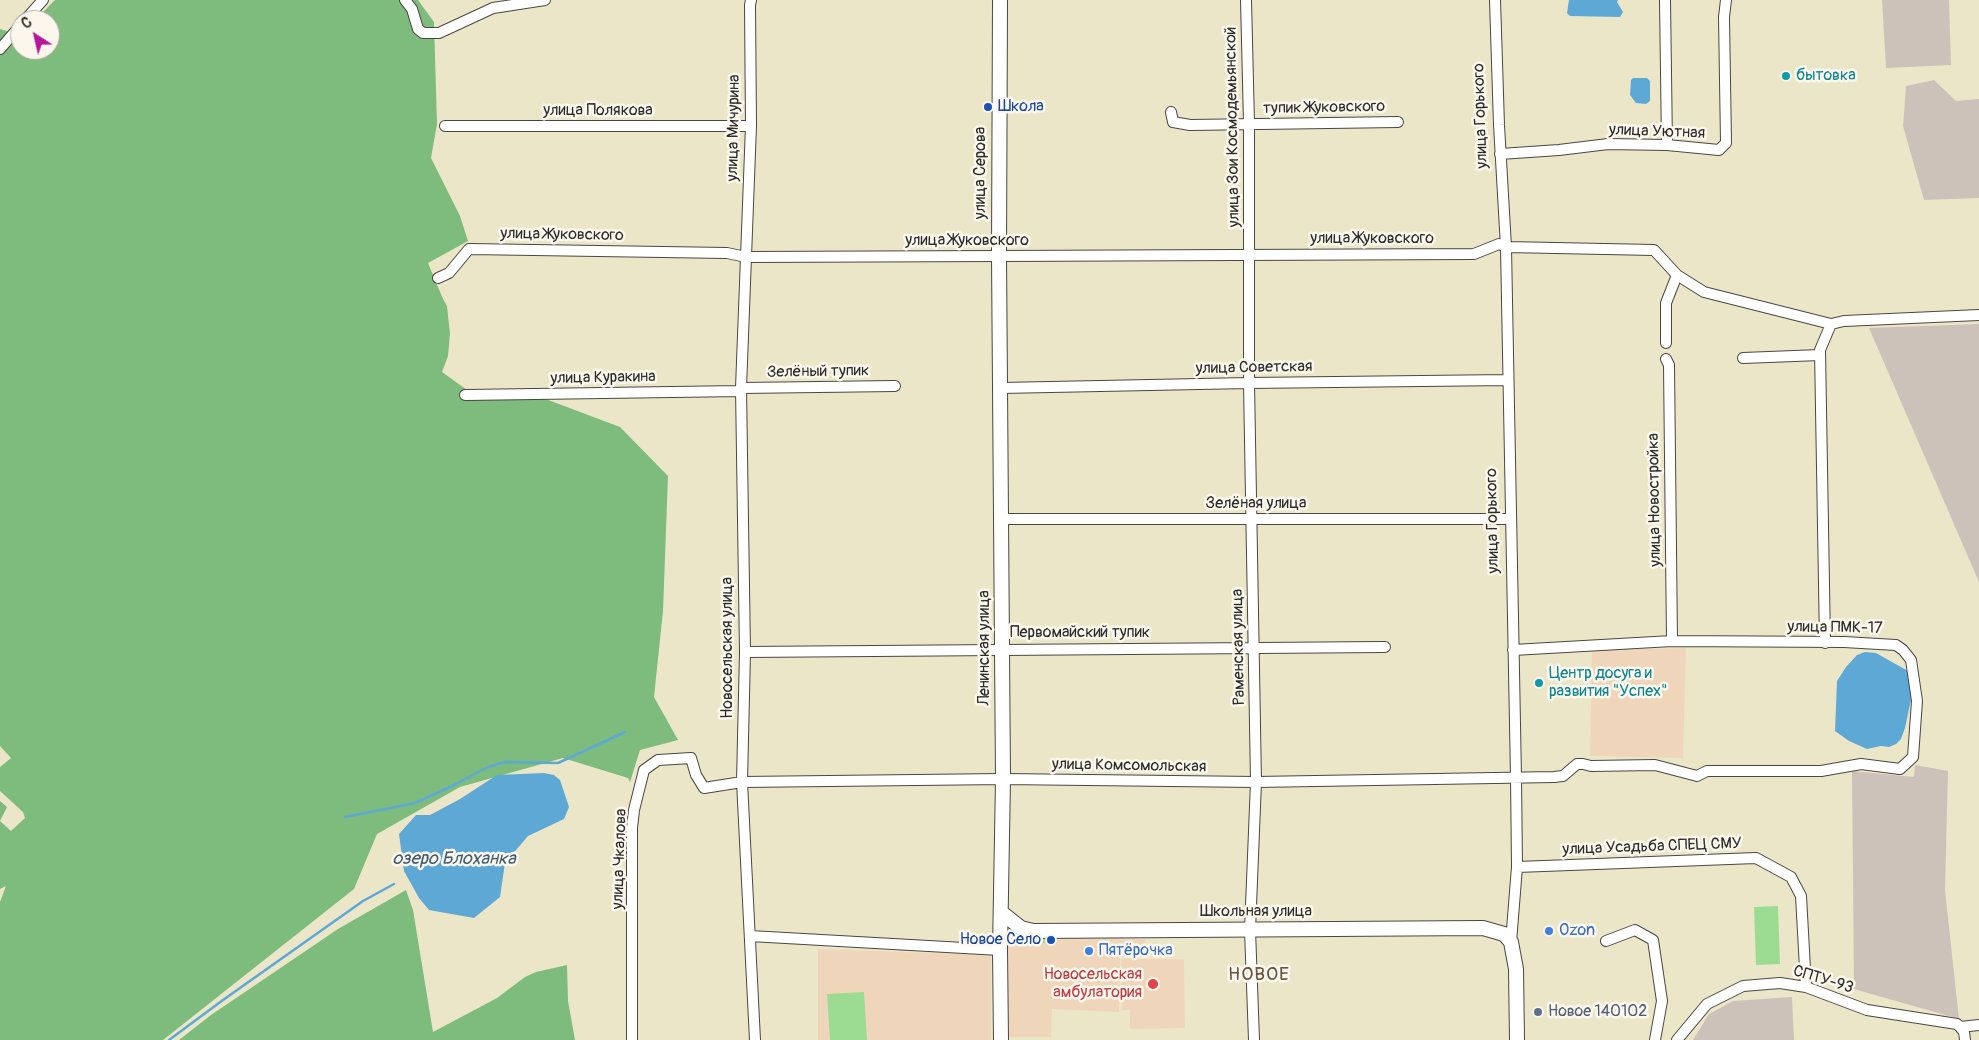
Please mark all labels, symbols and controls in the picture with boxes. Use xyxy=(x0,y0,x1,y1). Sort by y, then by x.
north arrow xyxy=(10,10,60,60)
text: С xyxy=(18,14,35,33)
street label: улица Зои Космодемьянской xyxy=(1222,26,1244,228)
street label: улица Горького xyxy=(1470,63,1492,169)
place label: бытовка xyxy=(1796,66,1856,86)
marker: бытовка xyxy=(1780,70,1792,82)
street label: улица Мичурина xyxy=(723,74,745,182)
place label: Школа xyxy=(998,97,1044,117)
street label: тупик Жуковского xyxy=(1263,97,1385,119)
street label: улица Полякова xyxy=(543,101,653,121)
marker: Школа xyxy=(982,101,994,113)
street label: улица Уютная xyxy=(1609,121,1705,143)
street label: улица Серова xyxy=(971,127,991,219)
street label: улица Жуковского xyxy=(500,224,624,246)
street label: улица Жуковского xyxy=(1310,229,1434,249)
street label: улица Жуковского xyxy=(905,231,1029,251)
street label: улица Советская xyxy=(1195,357,1313,379)
street label: Зелёный тупик xyxy=(767,362,869,382)
street label: улица Куракина xyxy=(550,367,656,389)
street label: улица Новостройка xyxy=(1644,433,1666,567)
street label: улица Горького xyxy=(1482,468,1504,574)
street label: Зелёная улица xyxy=(1206,494,1306,514)
street label: Новосельская улица xyxy=(718,577,738,719)
street label: Раменская улица xyxy=(1228,589,1250,705)
street label: Ленинская улица xyxy=(975,590,995,706)
street label: улица ПМК-17 xyxy=(1787,618,1883,638)
street label: Первомайский тупик xyxy=(1010,623,1150,643)
place label: Центр досуга и развития "Успех" xyxy=(1549,664,1668,702)
marker: Центр досуга и развития "Успех" xyxy=(1533,677,1545,689)
street label: улица Комсомольская xyxy=(1052,755,1206,777)
street label: улица Чкалова xyxy=(609,808,631,910)
street label: улица Усадьба СПЕЦ СМУ xyxy=(1562,834,1742,860)
water label: озеро Блоханка xyxy=(392,848,516,870)
street label: Школьная улица xyxy=(1200,902,1312,922)
place label: Ozon xyxy=(1559,921,1595,941)
marker: Ozon xyxy=(1543,925,1555,937)
place label: Новое Село xyxy=(960,930,1041,950)
marker: Новое Село xyxy=(1045,934,1057,946)
place label: Пятёрочка xyxy=(1099,941,1173,961)
marker: Пятёрочка xyxy=(1083,945,1095,957)
street label: СПТУ-93 xyxy=(1791,962,1855,998)
district label: НОВОЕ xyxy=(1227,964,1291,986)
place label: Новосельская амбулатория xyxy=(1044,965,1142,1003)
marker: Новосельская амбулатория xyxy=(1146,977,1160,991)
place label: Новое 140102 xyxy=(1548,1002,1647,1022)
marker: Новое 140102 xyxy=(1532,1006,1544,1018)

